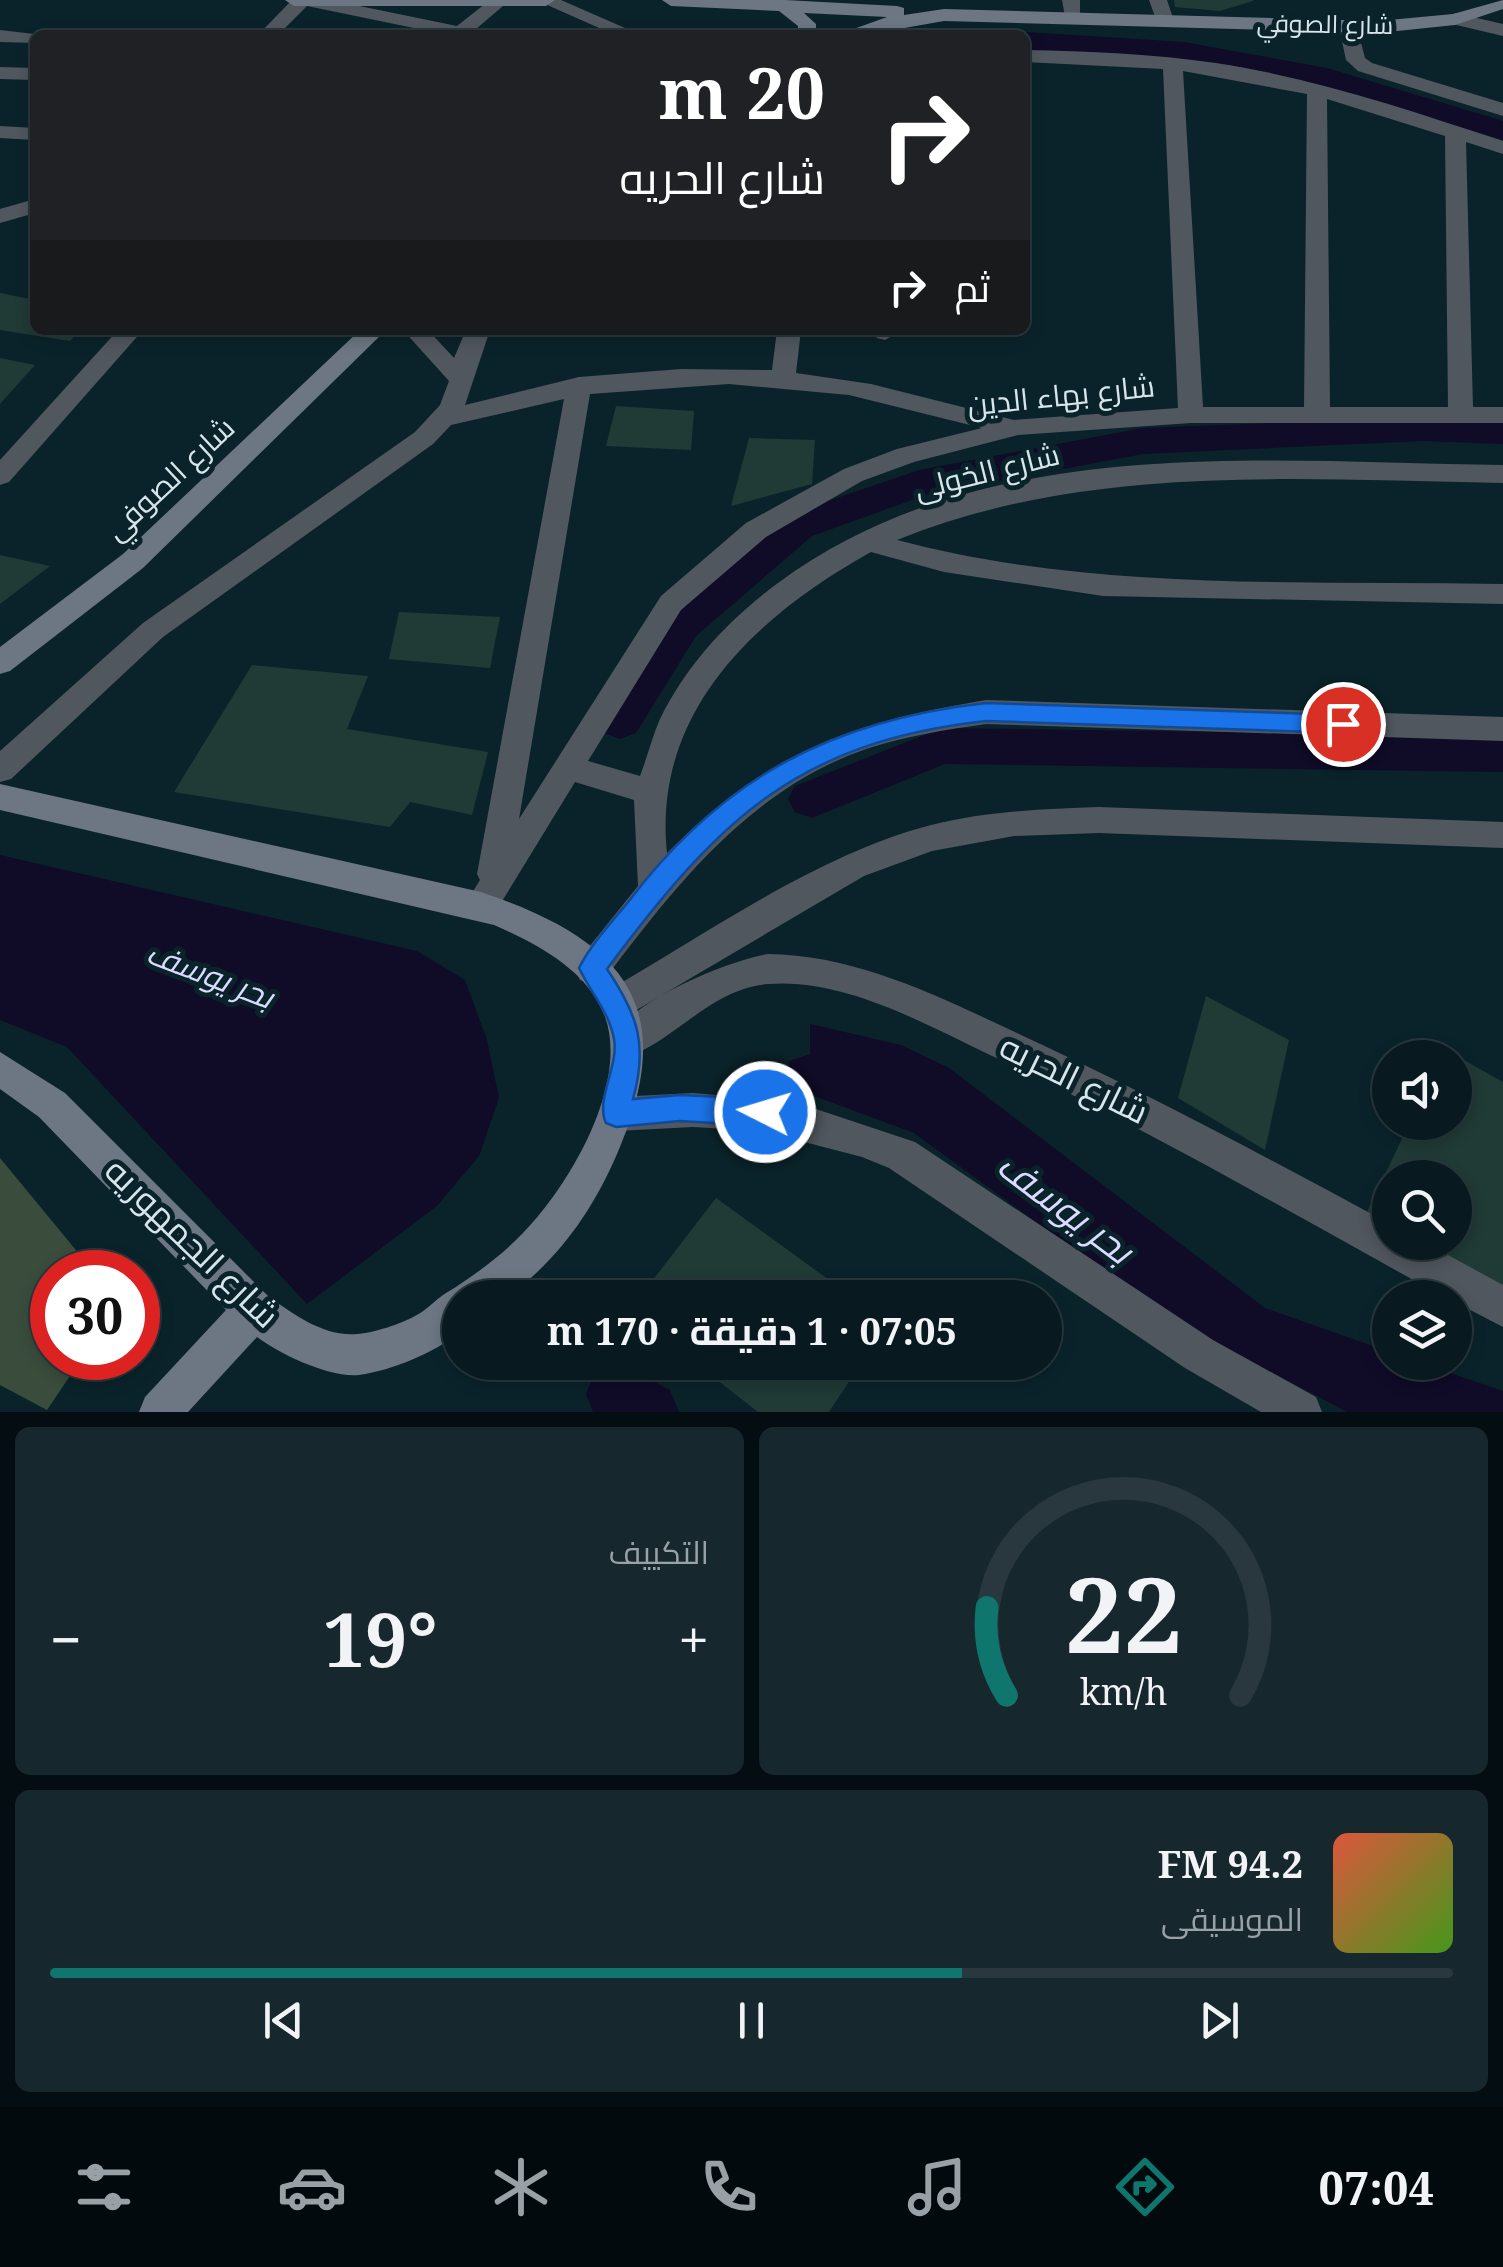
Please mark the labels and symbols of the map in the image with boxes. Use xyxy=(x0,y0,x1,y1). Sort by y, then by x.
street label: شارع الصوفي xyxy=(1256,5,1394,45)
street label: شارع بهاء الدين xyxy=(965,364,1157,426)
street label: شارع الصوفي xyxy=(95,407,246,552)
street label: شارع الخولى xyxy=(910,433,1064,509)
pin xyxy=(1301,682,1386,767)
water label: بحر يوسف xyxy=(141,930,282,1018)
street label: شارع الحريه xyxy=(992,1021,1157,1135)
position arrow xyxy=(713,1060,817,1164)
water label: بحر يوسف xyxy=(987,1138,1146,1276)
street label: شارع الجمهوريه xyxy=(95,1147,291,1338)
speed limit sign: 30 xyxy=(30,1250,160,1380)

